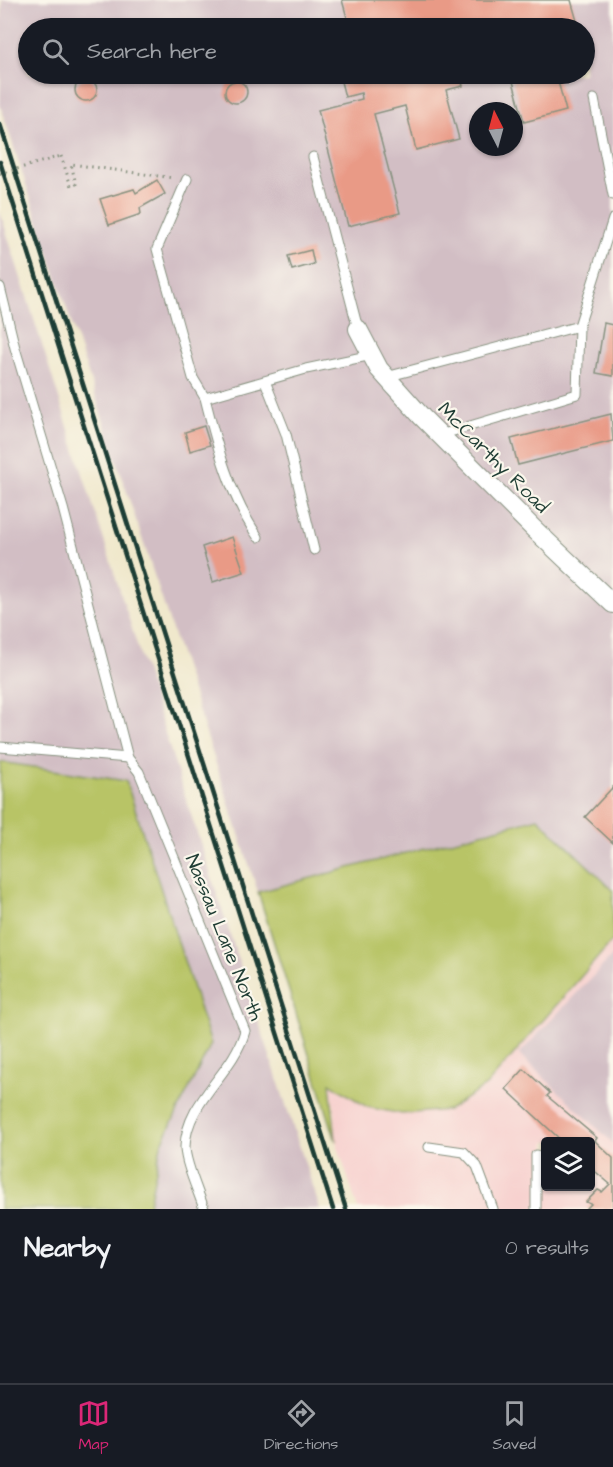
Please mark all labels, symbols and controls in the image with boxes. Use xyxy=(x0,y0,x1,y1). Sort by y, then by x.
search box xyxy=(18,18,595,84)
icon: search xyxy=(39,35,72,68)
text: Search here xyxy=(87,36,217,67)
north arrow xyxy=(469,102,523,156)
street label: McCarthy Road xyxy=(431,396,555,520)
street label: Nassau Lane North xyxy=(178,850,270,1025)
map controls xyxy=(541,1137,595,1191)
button: layers xyxy=(541,1137,595,1191)
text: Nearby xyxy=(24,1230,111,1266)
text: 0 results xyxy=(505,1234,589,1262)
tab: Map xyxy=(77,1397,110,1455)
tab: Directions xyxy=(264,1397,338,1455)
tab: Saved xyxy=(492,1397,536,1455)

